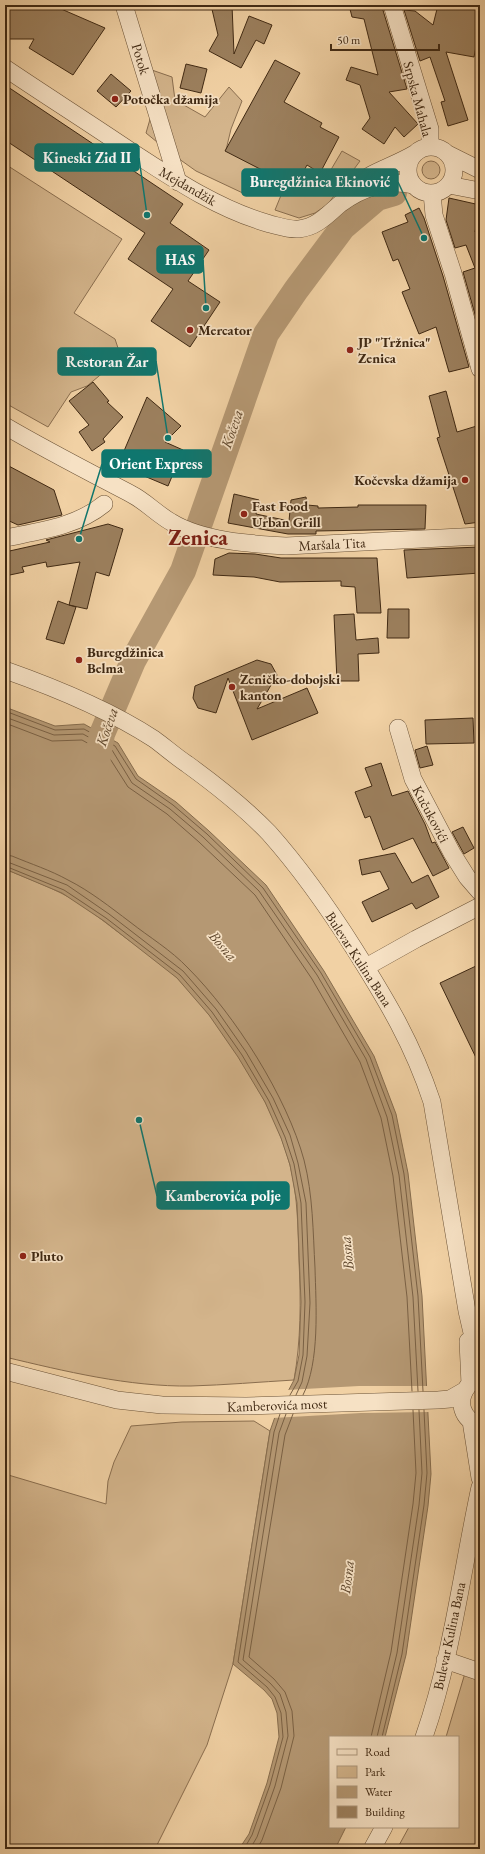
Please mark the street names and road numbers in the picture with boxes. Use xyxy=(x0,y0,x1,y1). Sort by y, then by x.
street label: Potok xyxy=(128,41,154,77)
street label: Srpska Mahala xyxy=(399,59,437,139)
street label: Mejdandžik xyxy=(156,162,220,210)
street label: Maršala Tita xyxy=(298,533,366,555)
street label: Kučukovići xyxy=(409,782,454,846)
street label: Bulevar Kulina Bana xyxy=(322,908,397,1010)
street label: Kamberovića most xyxy=(227,1394,328,1416)
street label: Bulevar Kulina Bana xyxy=(429,1580,469,1692)

